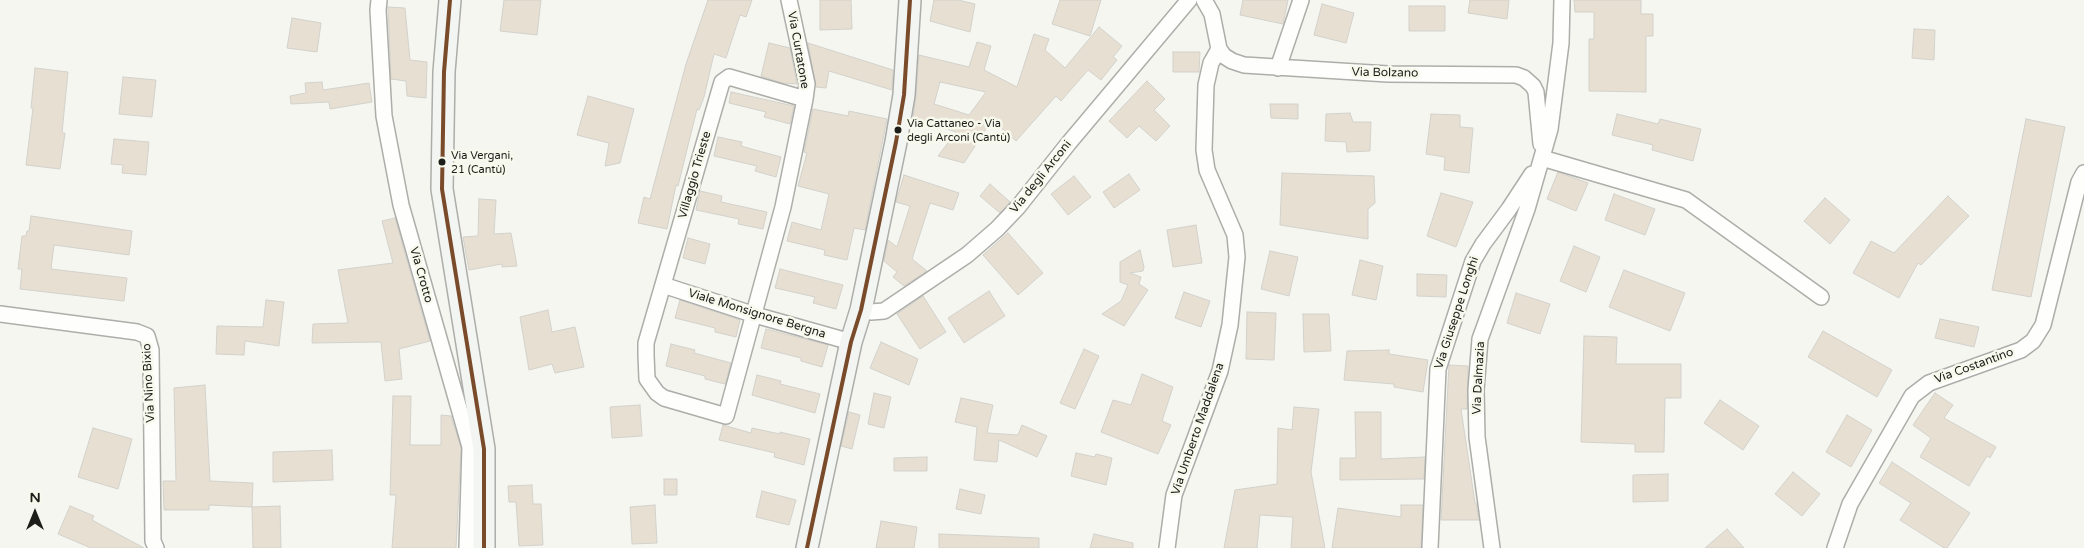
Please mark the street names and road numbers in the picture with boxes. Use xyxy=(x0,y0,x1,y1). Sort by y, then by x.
street label: Via Curtatone xyxy=(784,10,812,90)
street label: Via Bolzano xyxy=(1351,65,1419,81)
street label: Villaggio Trieste xyxy=(676,130,714,220)
street label: Via degli Arconi xyxy=(1007,138,1075,216)
street label: Via Crotto xyxy=(406,245,436,305)
street label: Via Giuseppe Longhi xyxy=(1432,255,1482,371)
street label: Viale Monsignore Bergna xyxy=(686,286,828,342)
street label: Via Dalmazia xyxy=(1470,341,1488,415)
street label: Via Nino Bixio xyxy=(140,343,158,423)
street label: Via Costantino xyxy=(1933,345,2015,387)
street label: Via Umberto Maddalena xyxy=(1169,361,1227,497)

